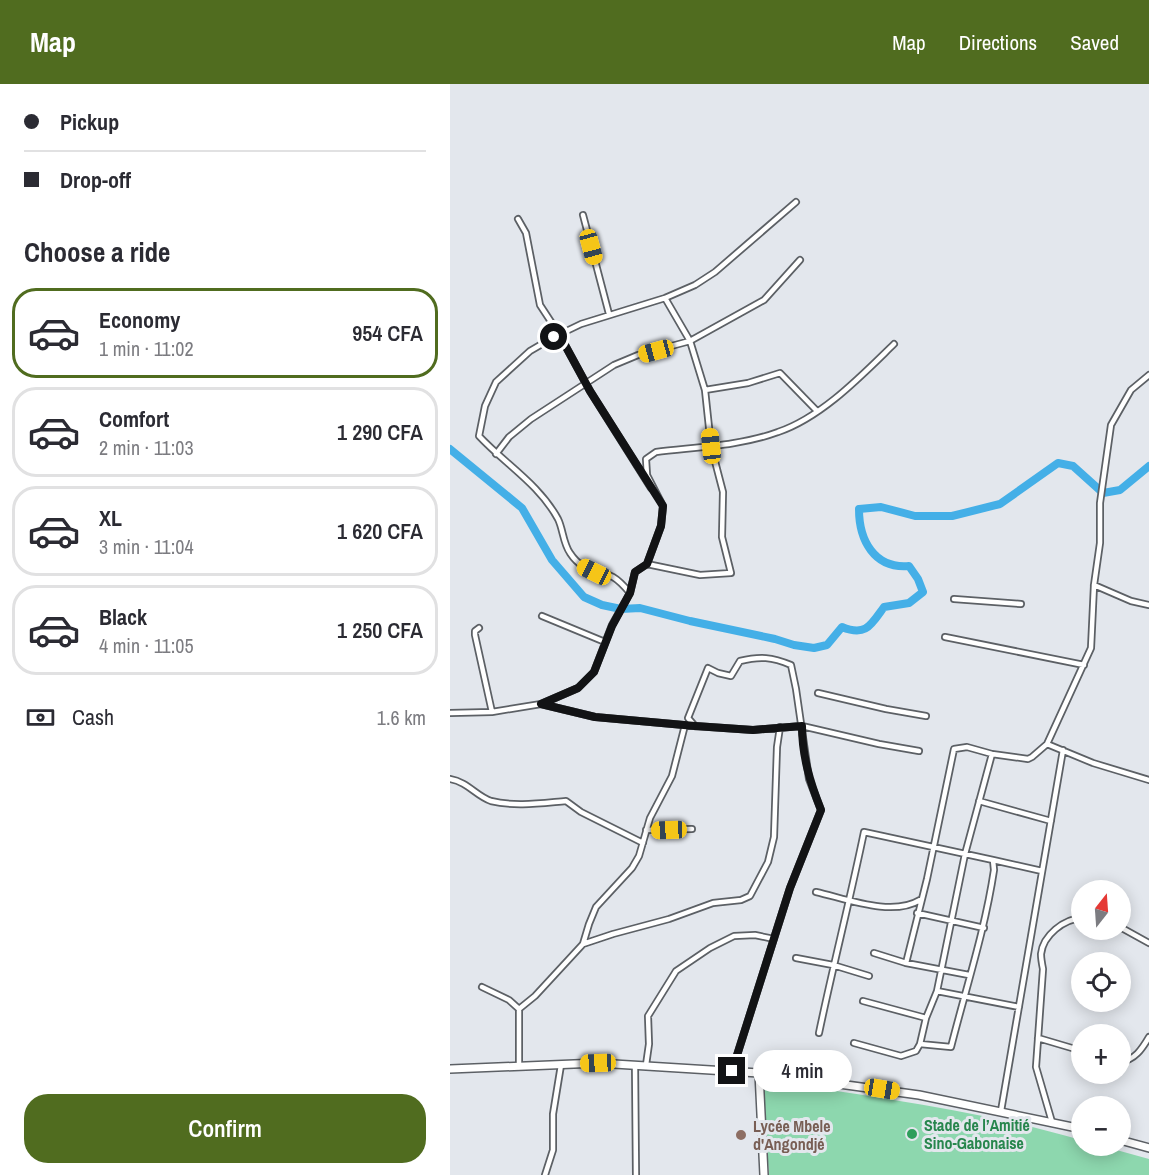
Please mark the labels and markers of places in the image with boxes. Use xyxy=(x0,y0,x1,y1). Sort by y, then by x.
place label: Stade de l’Amitié Sino-Gabonaise xyxy=(924,1114,1030,1154)
place label: Lycée Mbele d'Angondjé xyxy=(753,1115,831,1155)
marker: Stade de l’Amitié Sino-Gabonaise xyxy=(905,1127,919,1141)
marker: Lycée Mbele d'Angondjé xyxy=(734,1128,748,1142)

